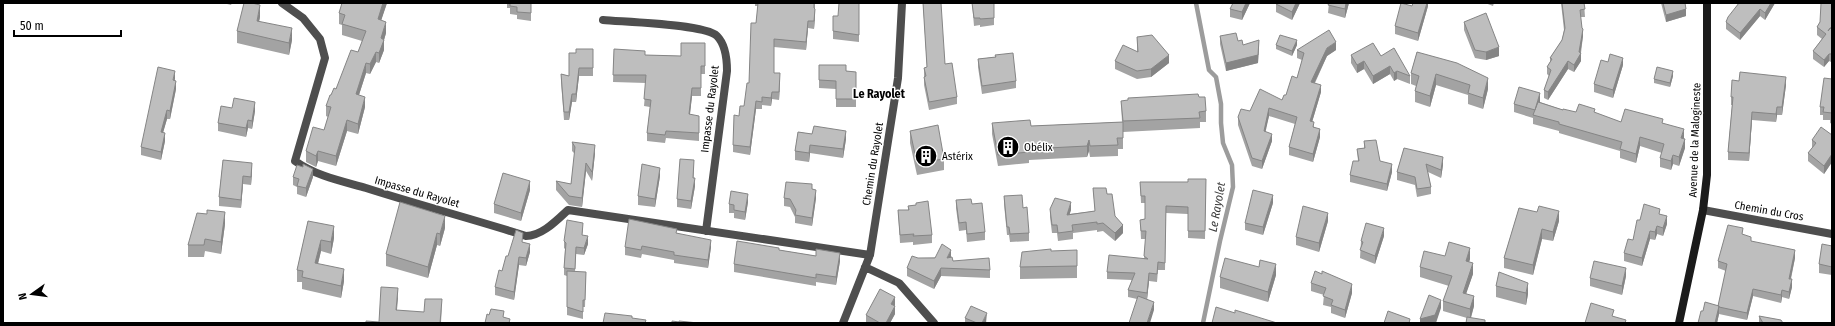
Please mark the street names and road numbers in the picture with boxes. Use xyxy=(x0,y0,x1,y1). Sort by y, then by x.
street label: Impasse du Rayolet xyxy=(698,64,722,153)
street label: Avenue de la Malogineste xyxy=(1686,82,1704,198)
street label: Chemin du Rayolet xyxy=(860,121,886,207)
street label: Impasse du Rayolet xyxy=(373,174,461,210)
street label: Chemin du Cros xyxy=(1733,199,1805,224)

